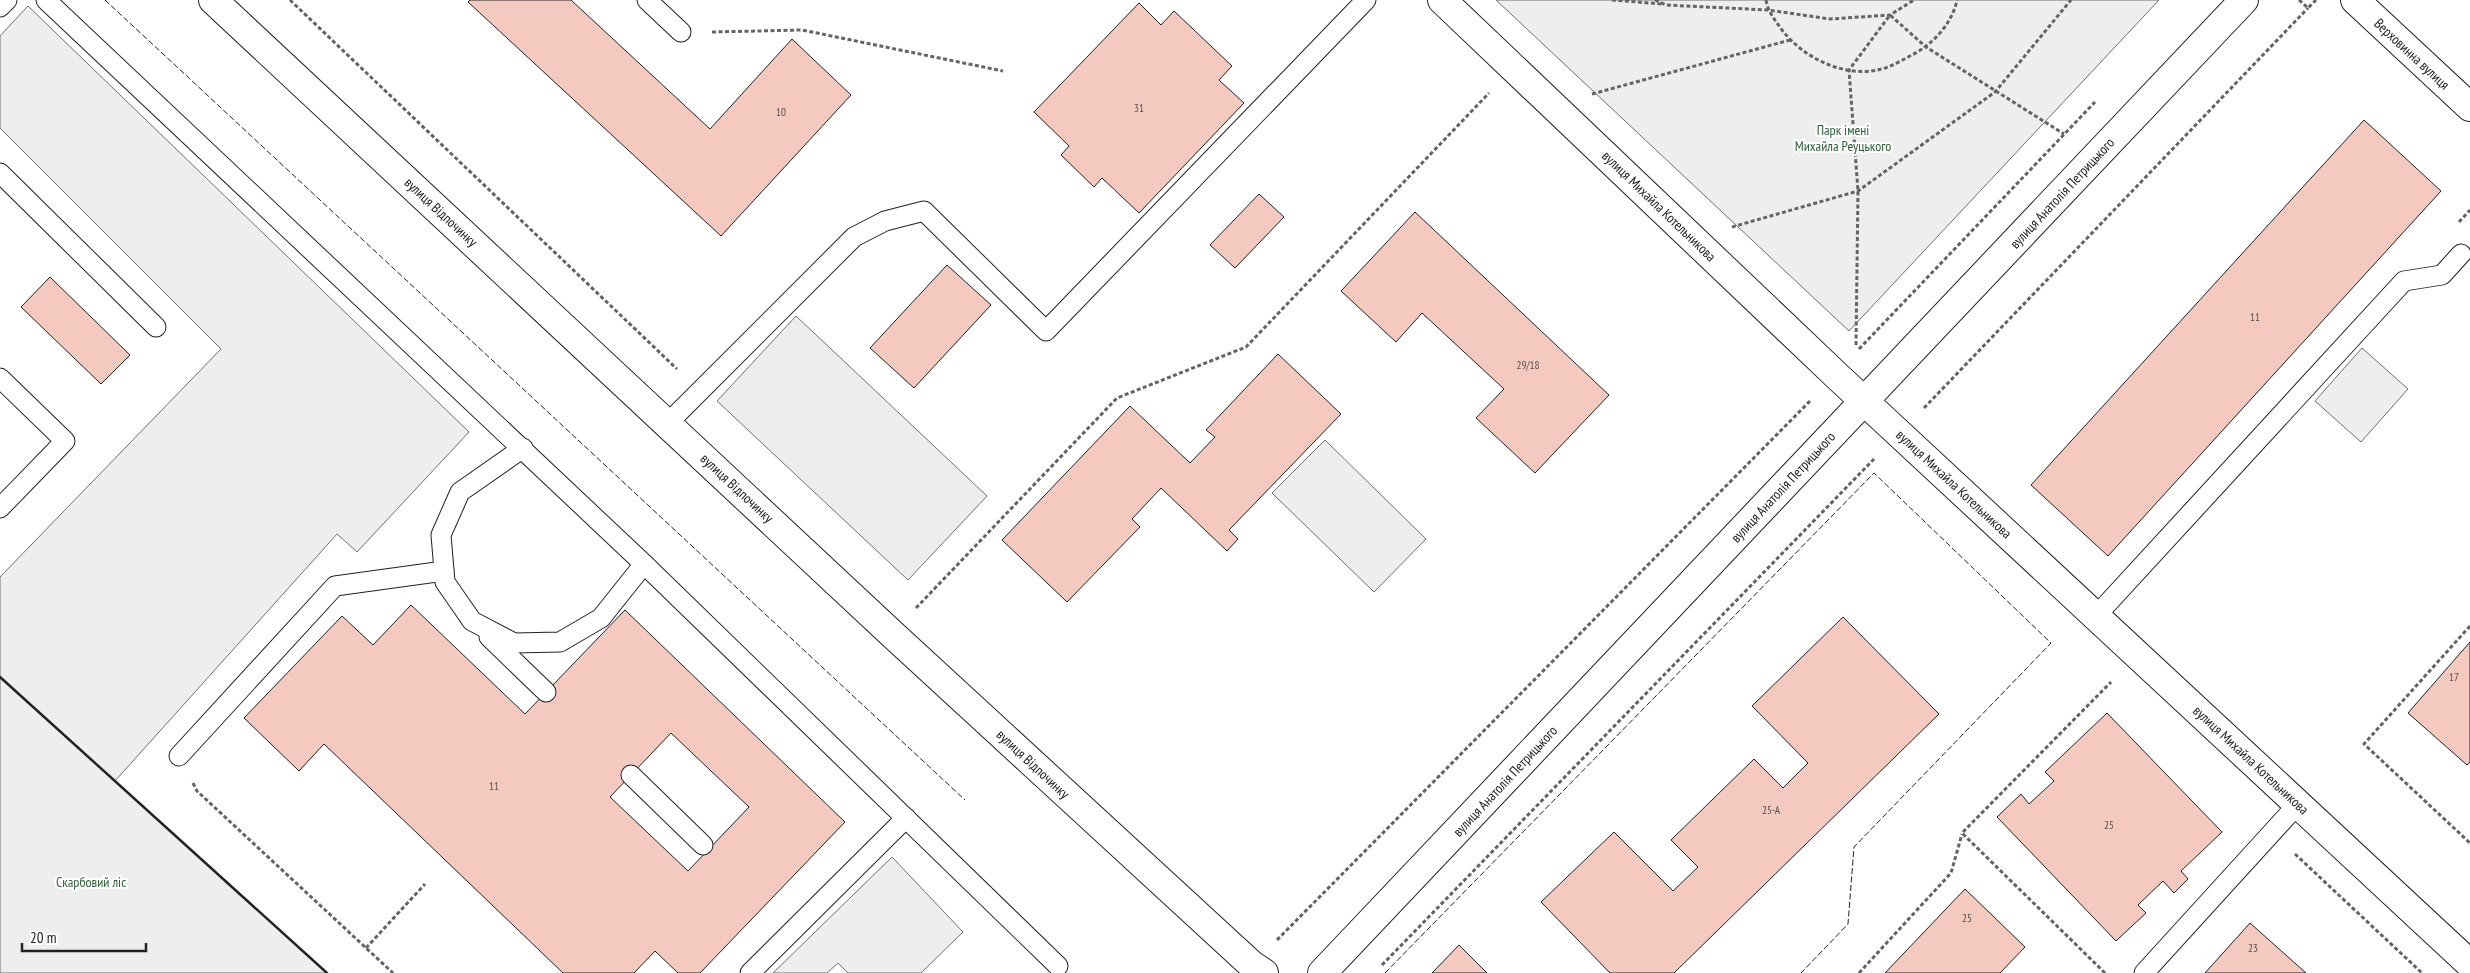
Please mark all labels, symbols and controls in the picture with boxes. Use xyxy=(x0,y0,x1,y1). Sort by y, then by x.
street label: Верховинна вулиця xyxy=(2371,15,2453,93)
house number: 31 xyxy=(1134,101,1144,115)
house number: 10 xyxy=(776,105,786,119)
park label: Парк імені Михайла Реуцького xyxy=(1795,121,1891,155)
street label: вулиця Анатолія Петрицького xyxy=(2006,134,2118,252)
street label: вулиця Михайла Котельникова xyxy=(1598,147,1720,265)
street label: вулиця Відпочинку xyxy=(401,174,482,251)
house number: 11 xyxy=(2250,310,2260,324)
house number: 29/18 xyxy=(1516,358,1540,372)
street label: вулиця Михайла Котельникова xyxy=(1892,426,2016,542)
street label: вулиця Анатолія Петрицького xyxy=(1727,428,1839,546)
street label: вулиця Відпочинку xyxy=(697,450,778,527)
house number: 17 xyxy=(2449,670,2459,684)
street label: вулиця Михайла Котельникова xyxy=(2189,702,2313,818)
street label: вулиця Анатолія Петрицького xyxy=(1449,722,1561,840)
street label: вулиця Відпочинку xyxy=(993,726,1074,803)
house number: 11 xyxy=(489,779,499,793)
house number: 25-А xyxy=(1762,803,1781,817)
house number: 25 xyxy=(2104,818,2114,832)
park label: Скарбовий ліс xyxy=(56,873,126,891)
house number: 25 xyxy=(1962,911,1972,925)
scale bar xyxy=(22,920,146,952)
text: 20 m xyxy=(30,928,56,947)
house number: 23 xyxy=(2248,941,2258,955)

